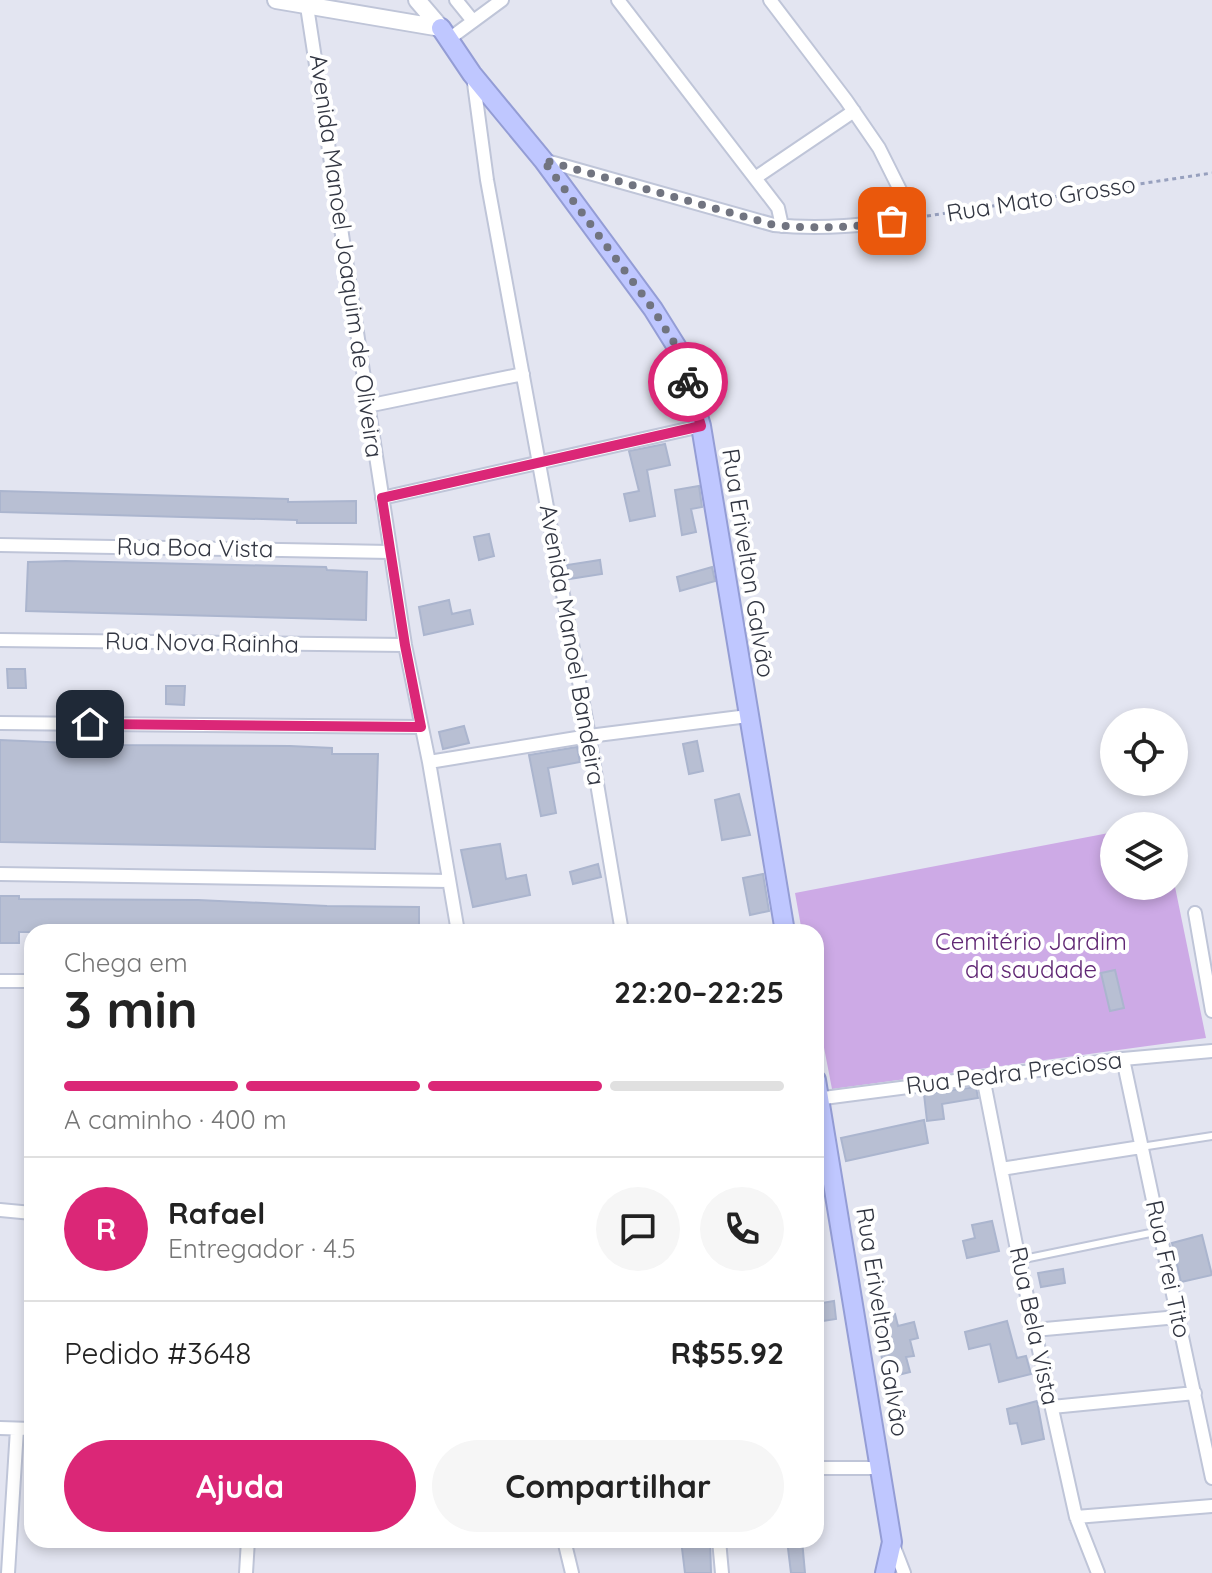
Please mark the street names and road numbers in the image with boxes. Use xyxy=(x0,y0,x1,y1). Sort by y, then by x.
street label: Avenida Manoel Joaquim de Oliveira xyxy=(304,52,390,459)
street label: Rua Mato Grosso xyxy=(944,168,1137,228)
street label: Rua Erivelton Galvão xyxy=(716,446,782,679)
street label: Avenida Manoel Bandeira xyxy=(533,502,612,788)
street label: Rua Boa Vista xyxy=(116,531,274,563)
street label: Rua Nova Rainha xyxy=(105,625,299,659)
street label: Rua Pedra Preciosa xyxy=(904,1044,1124,1100)
street label: Rua Frei Tito xyxy=(1140,1197,1198,1340)
street label: Rua Erivelton Galvão xyxy=(850,1205,916,1438)
street label: Rua Bela Vista xyxy=(1004,1244,1066,1408)

